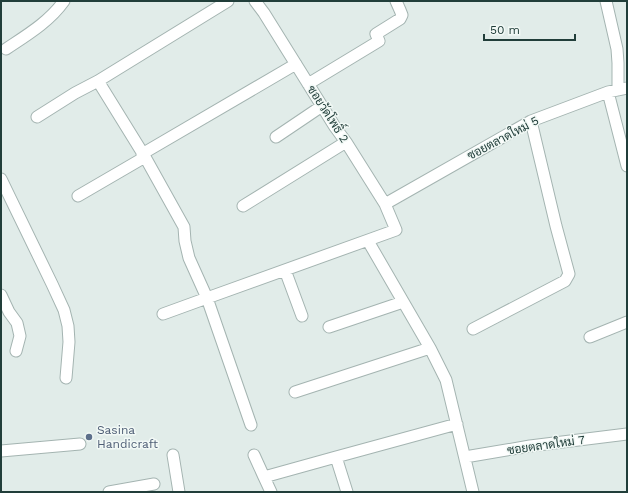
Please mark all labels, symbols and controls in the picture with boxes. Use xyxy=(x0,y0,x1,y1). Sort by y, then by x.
scale bar xyxy=(484,16,575,42)
text: 50 m xyxy=(490,23,520,37)
street label: ซอยวัดโพธิ์ 2 xyxy=(304,80,355,145)
street label: ซอยตลาดใหม่ 5 xyxy=(464,112,541,163)
place label: Sasina Handicraft xyxy=(97,423,158,451)
marker: Sasina Handicraft xyxy=(84,432,94,442)
street label: ซอยตลาดใหม่ 7 xyxy=(506,432,586,457)

